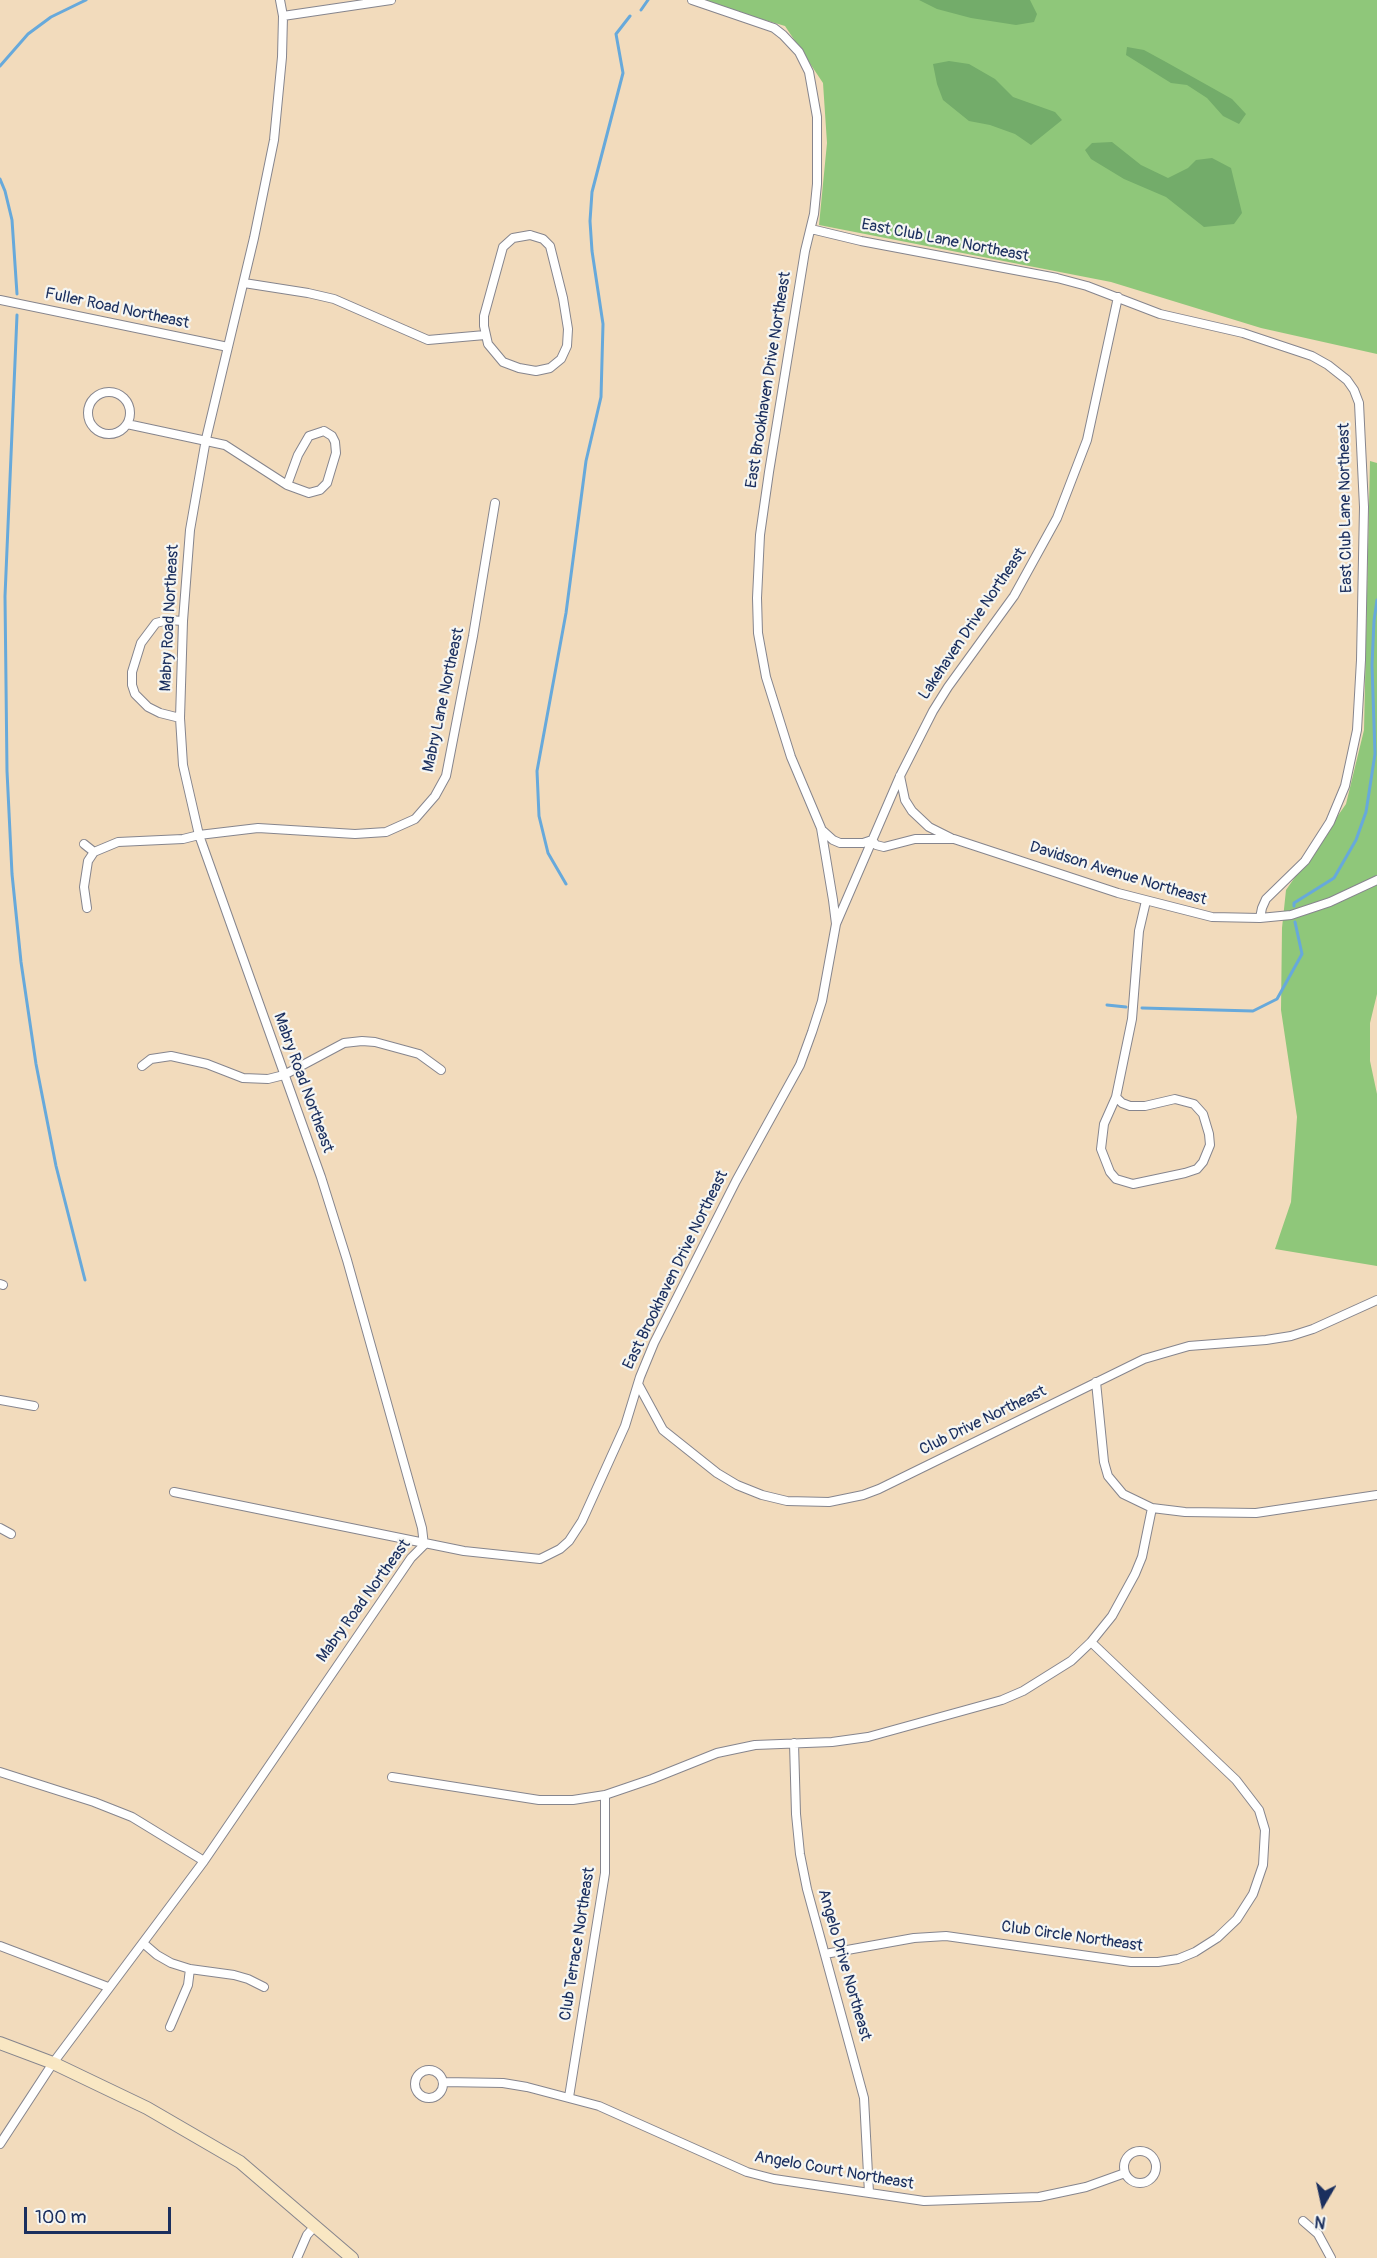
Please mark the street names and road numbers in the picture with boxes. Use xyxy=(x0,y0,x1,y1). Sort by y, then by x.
street label: East Club Lane Northeast xyxy=(860,215,1030,267)
street label: East Brookhaven Drive Northeast xyxy=(742,270,796,490)
street label: Fuller Road Northeast xyxy=(43,284,191,334)
street label: East Club Lane Northeast xyxy=(1335,423,1357,593)
street label: Mabry Road Northeast xyxy=(157,544,183,692)
street label: Lakehaven Drive Northeast xyxy=(915,544,1031,704)
street label: Mabry Lane Northeast xyxy=(419,626,469,774)
street label: Davidson Avenue Northeast xyxy=(1027,838,1209,910)
street label: Mabry Road Northeast xyxy=(269,1010,337,1156)
street label: East Brookhaven Drive Northeast xyxy=(619,1167,733,1373)
street label: Club Drive Northeast xyxy=(916,1382,1050,1460)
street label: Mabry Road Northeast xyxy=(313,1536,415,1666)
street label: Club Terrace Northeast xyxy=(556,1866,600,2022)
street label: Angelo Drive Northeast xyxy=(813,1887,875,2043)
street label: Club Circle Northeast xyxy=(1000,1918,1144,1956)
street label: Angelo Court Northeast xyxy=(753,2148,915,2194)

